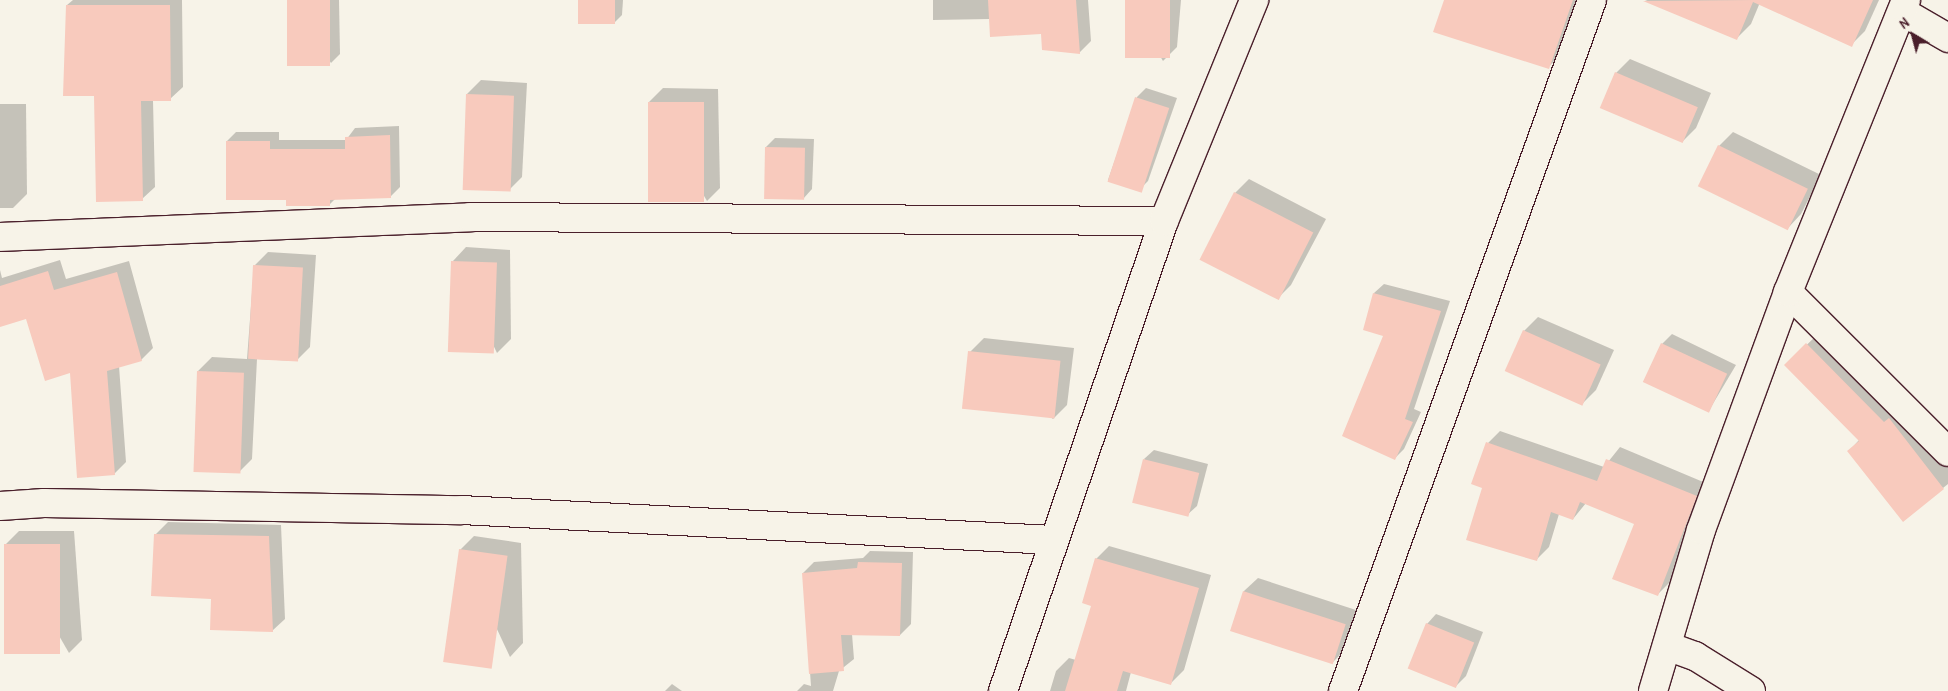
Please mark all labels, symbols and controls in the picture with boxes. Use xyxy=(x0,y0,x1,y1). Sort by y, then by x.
north arrow xyxy=(1888,10,1938,60)
text: N xyxy=(1895,13,1912,32)

